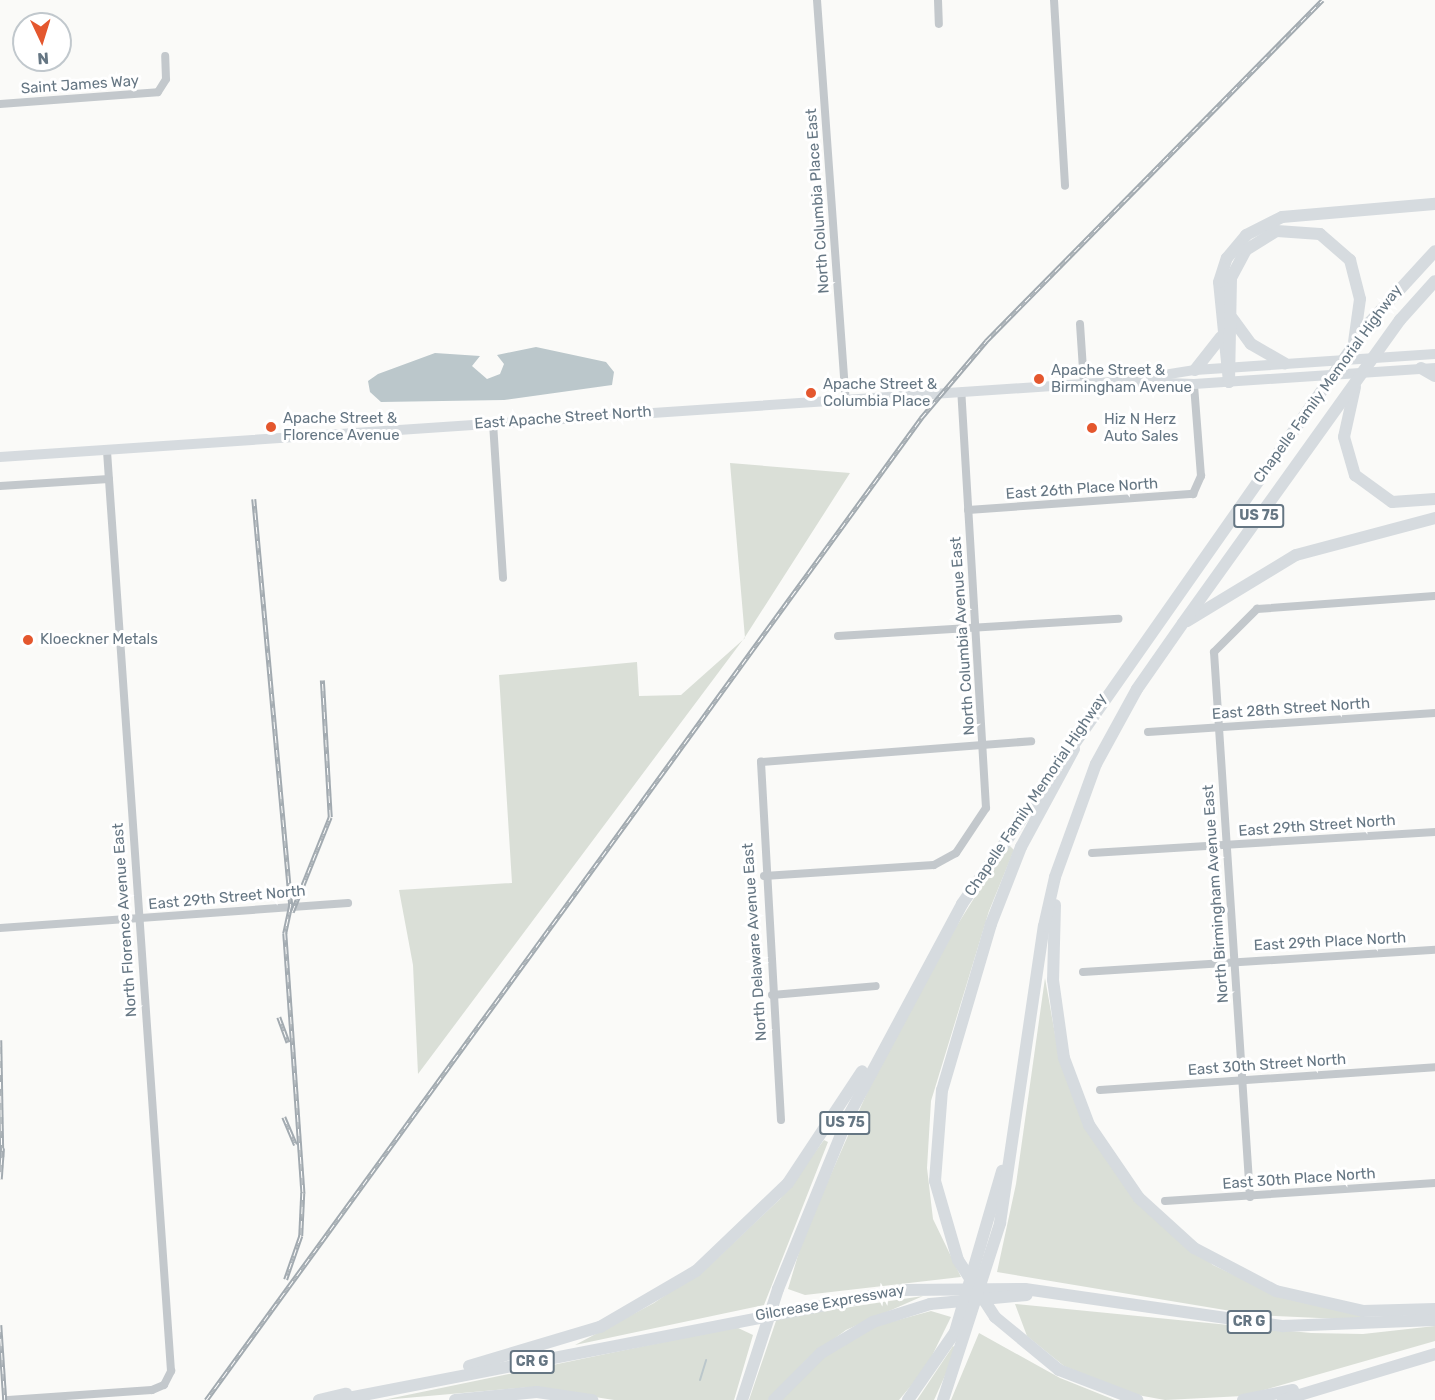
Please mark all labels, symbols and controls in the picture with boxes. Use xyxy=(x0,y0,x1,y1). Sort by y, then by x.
north arrow xyxy=(12,12,72,72)
text: N xyxy=(37,49,50,68)
street label: Saint James Way xyxy=(20,72,140,98)
street label: North Columbia Place East xyxy=(803,108,833,294)
street label: Chapelle Family Memorial Highway xyxy=(1250,281,1406,487)
place label: Apache Street & Birmingham Avenue xyxy=(1051,361,1192,396)
marker: Apache Street & Birmingham Avenue xyxy=(1032,372,1046,386)
place label: Apache Street & Columbia Place xyxy=(823,375,937,410)
marker: Apache Street & Columbia Place xyxy=(804,386,818,400)
street label: East Apache Street North xyxy=(474,403,652,433)
place label: Apache Street & Florence Avenue xyxy=(283,409,400,444)
place label: Hiz N Herz Auto Sales xyxy=(1104,410,1178,445)
marker: Apache Street & Florence Avenue xyxy=(264,420,278,434)
marker: Hiz N Herz Auto Sales xyxy=(1085,421,1099,435)
street label: East 26th Place North xyxy=(1005,475,1159,503)
road number: US 75 xyxy=(1232,505,1286,527)
street label: North Columbia Avenue East xyxy=(947,536,979,736)
place label: Kloeckner Metals xyxy=(40,631,158,649)
marker: Kloeckner Metals xyxy=(21,633,35,647)
street label: Chapelle Family Memorial Highway xyxy=(961,690,1111,900)
street label: East 28th Street North xyxy=(1211,694,1371,724)
street label: North Birmingham Avenue East xyxy=(1199,784,1233,1004)
street label: East 29th Street North xyxy=(1238,812,1396,840)
street label: North Florence Avenue East xyxy=(109,822,141,1018)
street label: North Delaware Avenue East xyxy=(739,842,771,1042)
street label: East 29th Street North xyxy=(148,882,306,914)
street label: East 29th Place North xyxy=(1253,929,1407,955)
street label: East 30th Street North xyxy=(1187,1050,1347,1080)
road number: US 75 xyxy=(818,1112,872,1134)
street label: East 30th Place North xyxy=(1222,1165,1376,1193)
street label: Gilcrease Expressway xyxy=(754,1281,906,1325)
road number: CR G xyxy=(1226,1311,1272,1333)
road number: CR G xyxy=(510,1351,554,1373)

